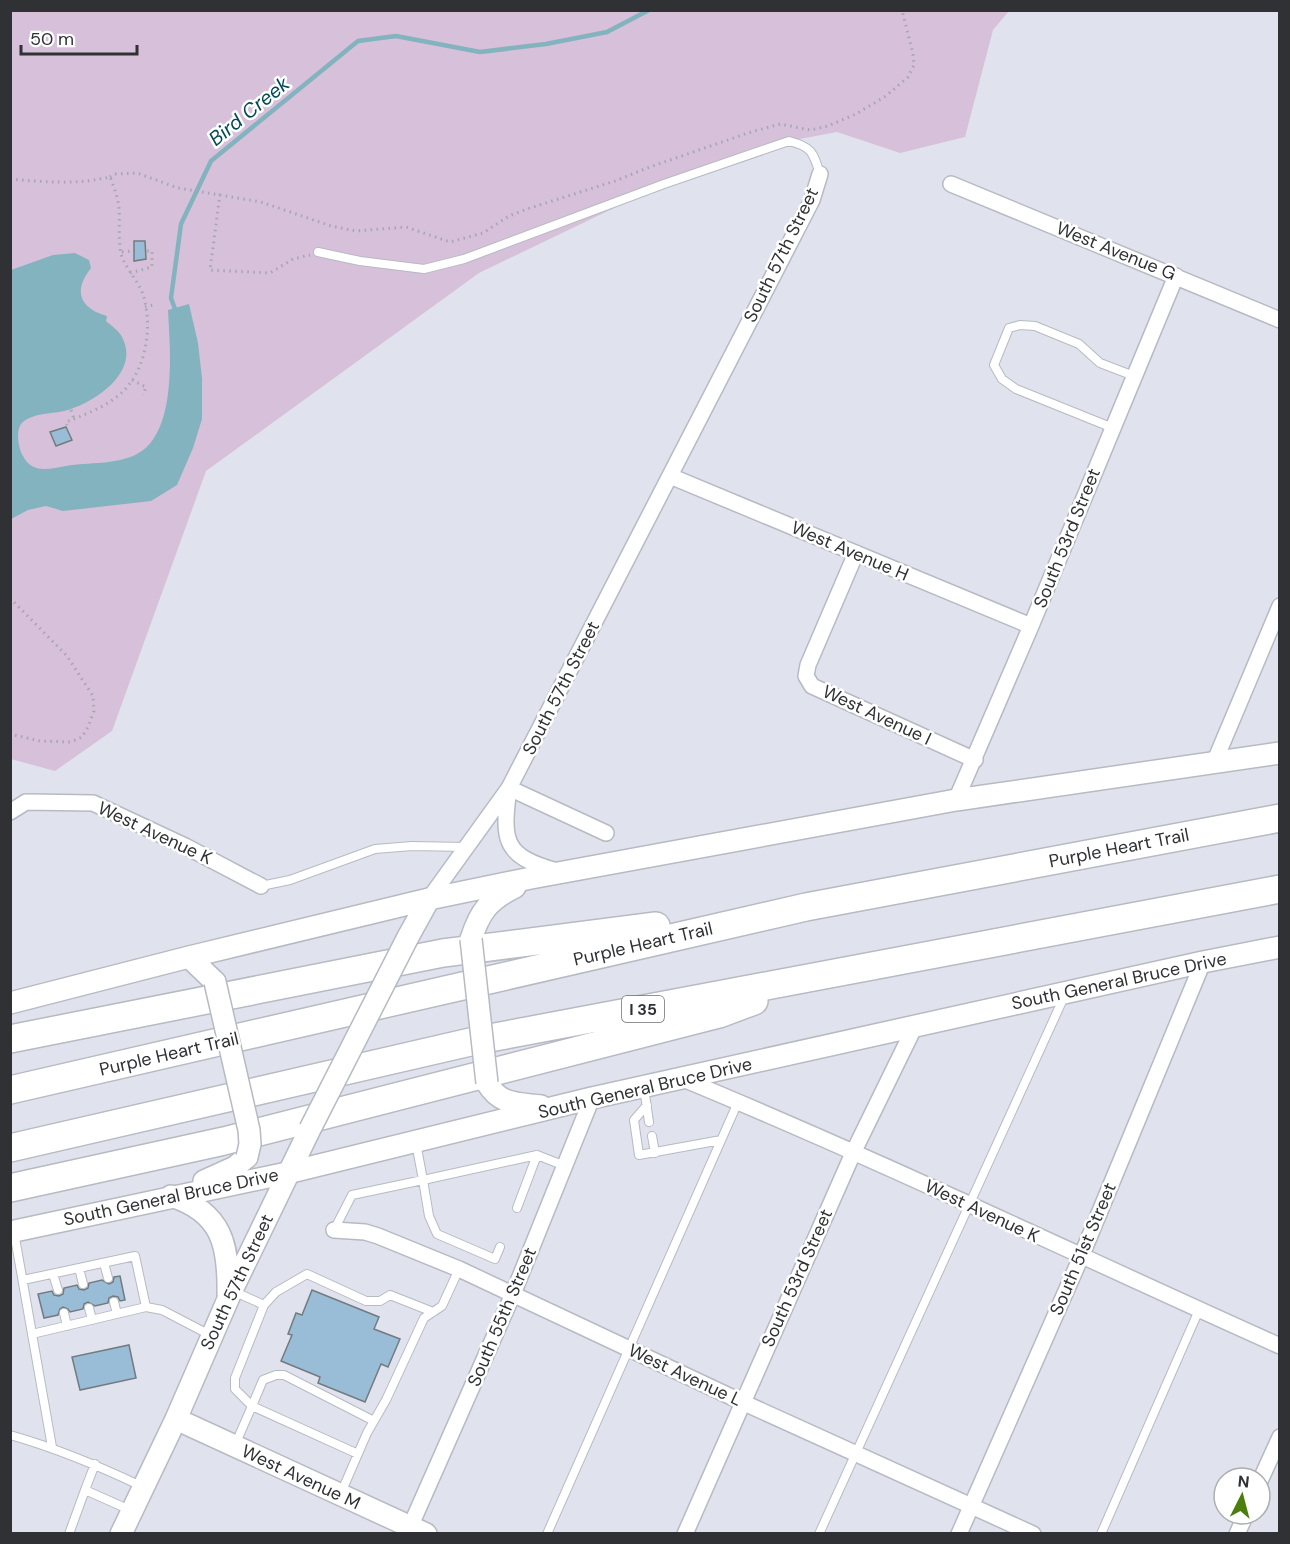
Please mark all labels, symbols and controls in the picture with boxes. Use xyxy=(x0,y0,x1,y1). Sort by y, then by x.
scale bar xyxy=(21,18,136,56)
text: 50 m xyxy=(30,27,74,51)
water label: Bird Creek xyxy=(203,70,295,152)
street label: South 57th Street xyxy=(738,184,824,326)
street label: West Avenue G xyxy=(1053,216,1179,286)
street label: South 53rd Street xyxy=(1028,465,1106,611)
street label: West Avenue H xyxy=(788,515,912,587)
street label: South 57th Street xyxy=(517,617,605,759)
street label: West Avenue I xyxy=(819,679,935,751)
street label: West Avenue K xyxy=(94,796,217,870)
street label: Purple Heart Trail xyxy=(1047,823,1191,873)
street label: Purple Heart Trail xyxy=(571,916,715,972)
street label: South General Bruce Drive xyxy=(1009,946,1229,1016)
road number: I 35 xyxy=(622,996,664,1022)
street label: Purple Heart Trail xyxy=(97,1026,241,1082)
street label: South General Bruce Drive xyxy=(536,1052,754,1124)
street label: South General Bruce Drive xyxy=(61,1162,281,1232)
street label: West Avenue K xyxy=(921,1174,1044,1248)
street label: South 51st Street xyxy=(1044,1179,1122,1319)
street label: South 53rd Street xyxy=(756,1205,838,1351)
street label: South 57th Street xyxy=(195,1210,279,1354)
street label: South 55th Street xyxy=(462,1244,542,1390)
street label: West Avenue L xyxy=(624,1338,746,1412)
street label: West Avenue M xyxy=(238,1439,364,1515)
north arrow xyxy=(1212,1466,1272,1526)
text: N xyxy=(1237,1471,1250,1493)

